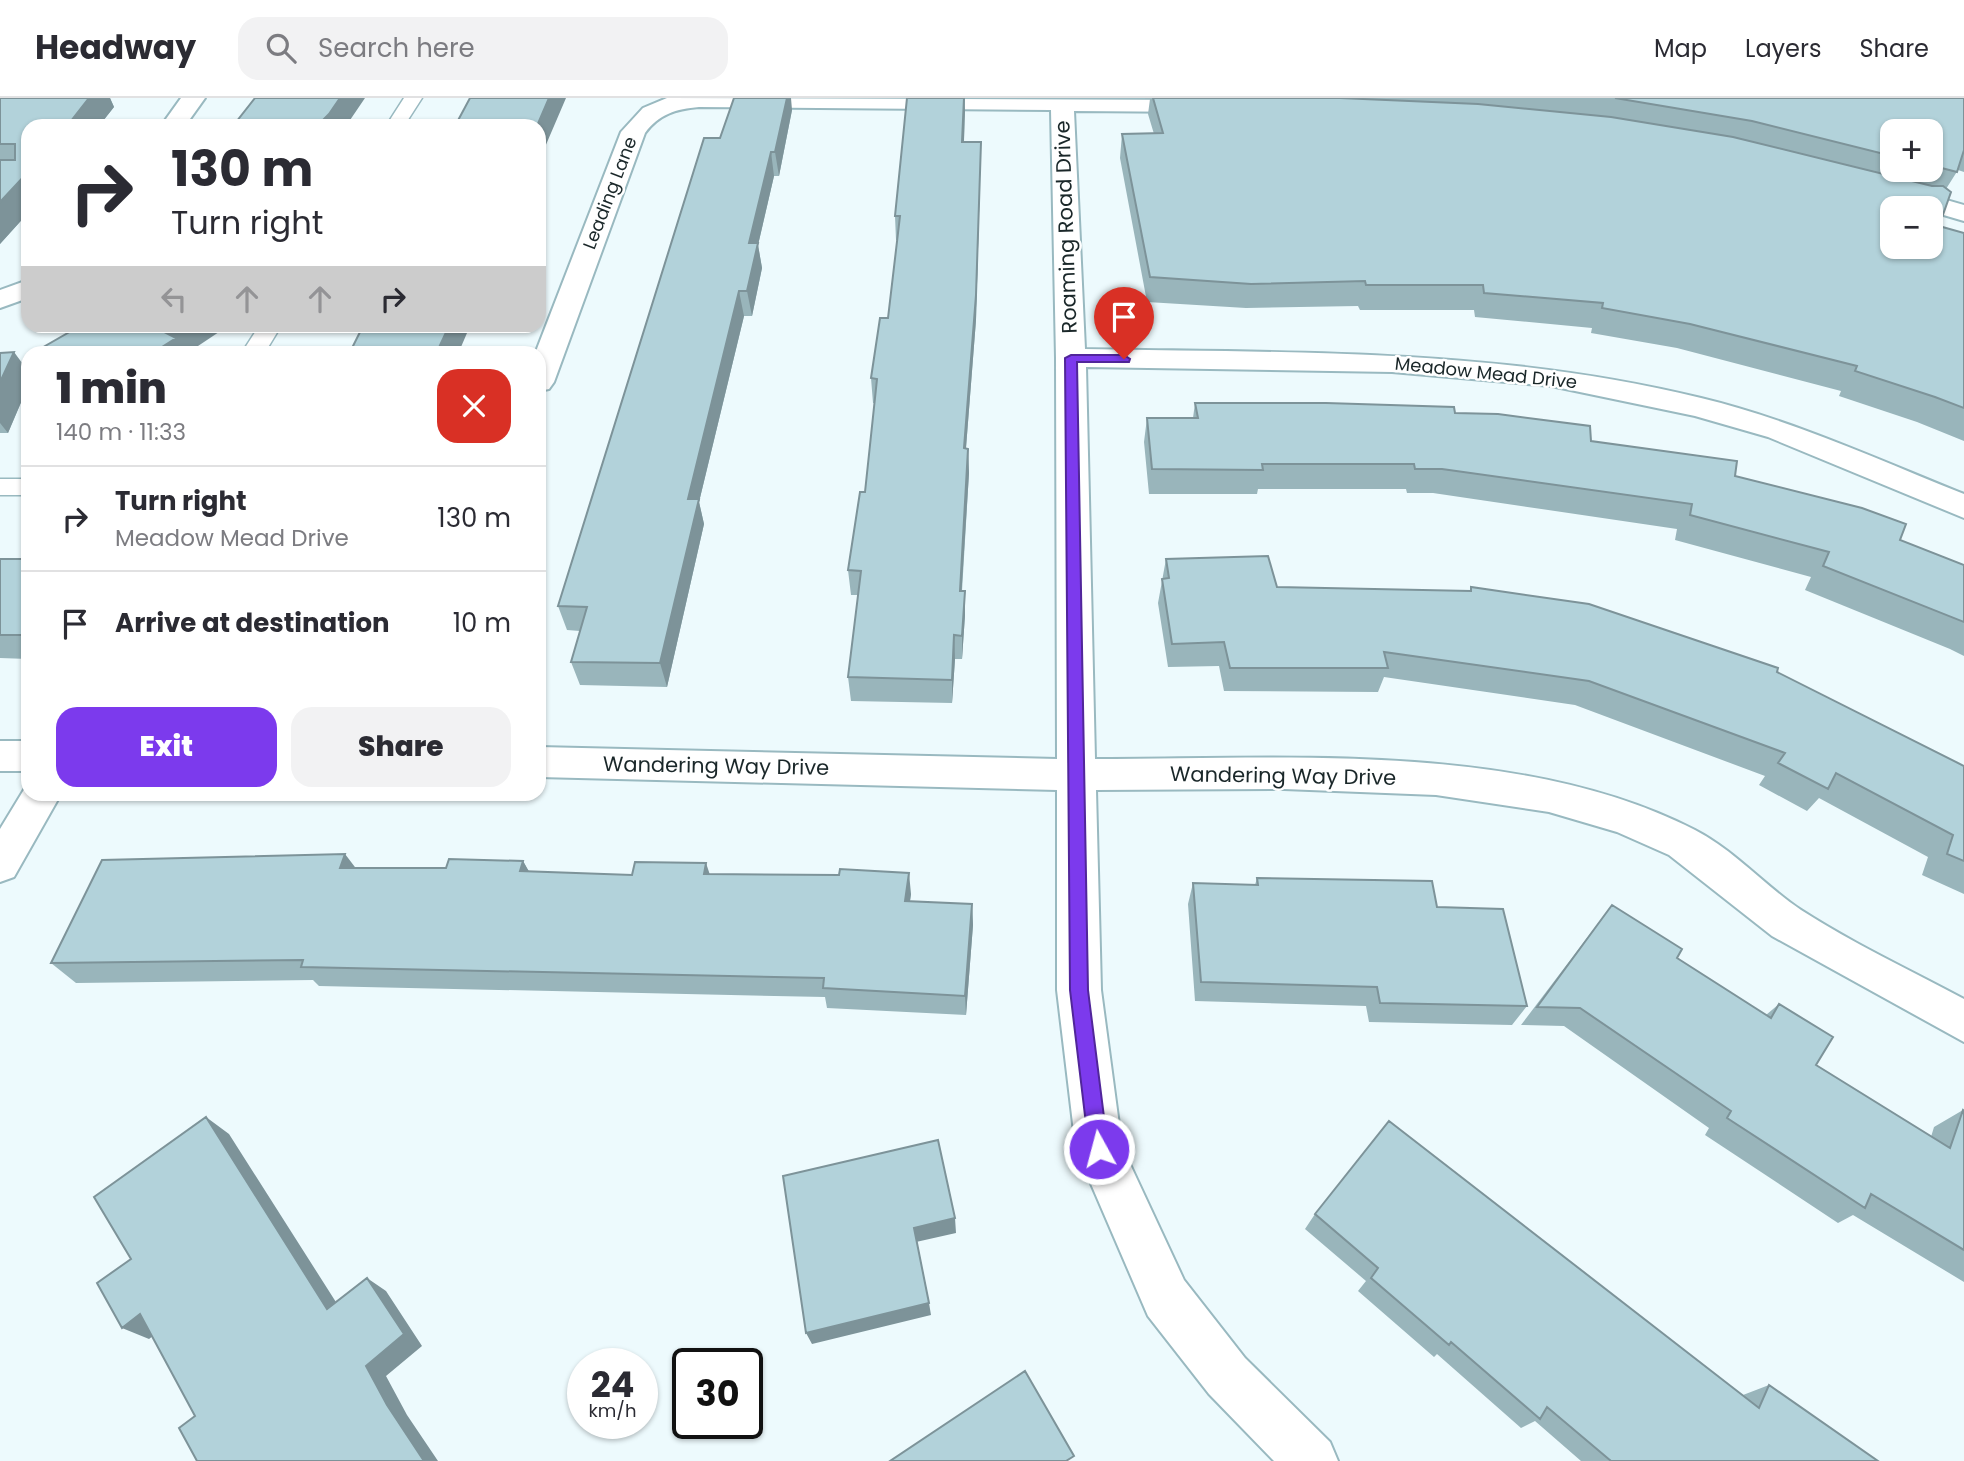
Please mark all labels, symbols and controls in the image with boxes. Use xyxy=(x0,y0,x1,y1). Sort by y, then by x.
search box xyxy=(238,17,728,80)
text: Headway xyxy=(35,24,196,71)
icon: search xyxy=(262,29,300,67)
text: Search here xyxy=(318,30,475,66)
text: Map xyxy=(1654,32,1707,65)
text: Layers xyxy=(1745,32,1821,65)
text: Share xyxy=(1859,32,1929,65)
map controls xyxy=(1880,119,1943,259)
button: + xyxy=(1880,119,1943,182)
street label: Roaming Road Drive xyxy=(1047,120,1084,334)
street label: Leading Lane xyxy=(577,133,642,253)
text: 130 m xyxy=(171,135,313,203)
icon: right xyxy=(56,147,147,238)
button: − xyxy=(1880,196,1943,259)
text: Turn right xyxy=(171,200,323,245)
icon: left xyxy=(155,280,193,318)
icon: ahead xyxy=(228,280,266,318)
icon: ahead xyxy=(301,280,339,318)
icon: right xyxy=(374,280,412,318)
pin xyxy=(1094,287,1154,359)
icon: arrive xyxy=(1105,298,1143,336)
street label: Meadow Mead Drive xyxy=(1394,351,1578,394)
text: 1 min xyxy=(56,359,167,418)
button: close xyxy=(437,369,511,443)
text: 140 m · 11:33 xyxy=(56,416,186,448)
text: Turn right xyxy=(115,483,247,519)
icon: right xyxy=(56,500,94,538)
text: 130 m xyxy=(437,500,511,536)
text: Meadow Mead Drive xyxy=(115,522,349,554)
icon: arrive xyxy=(56,605,94,643)
text: Arrive at destination xyxy=(115,605,390,641)
text: 10 m xyxy=(453,605,511,641)
button: Exit xyxy=(56,707,277,787)
button: Share xyxy=(291,707,511,787)
street label: Wandering Way Drive xyxy=(603,749,829,782)
street label: Wandering Way Drive xyxy=(1170,759,1396,792)
position arrow xyxy=(1062,1112,1136,1186)
speed limit sign: 30 xyxy=(672,1348,763,1439)
text: 24 xyxy=(591,1360,634,1409)
text: km/h xyxy=(589,1398,636,1423)

